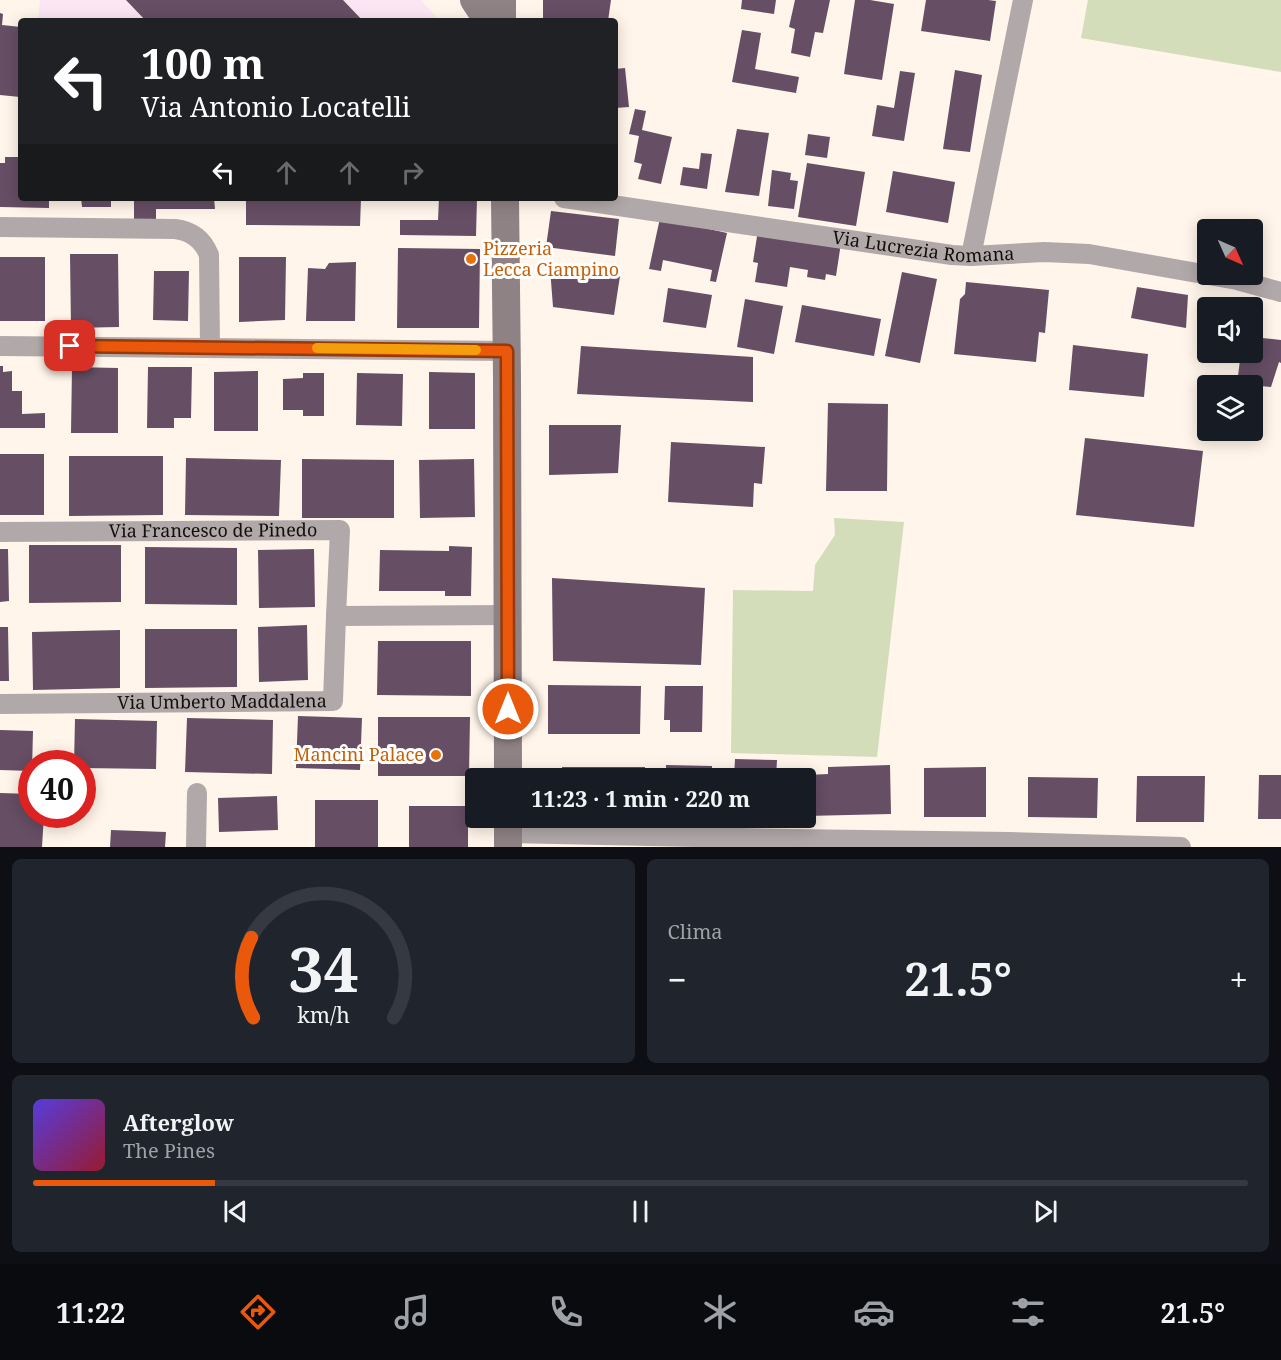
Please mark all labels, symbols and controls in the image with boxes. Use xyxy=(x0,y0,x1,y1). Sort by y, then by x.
text: 100 m xyxy=(141,34,265,91)
icon: left xyxy=(42,42,120,120)
text: Via Antonio Locatelli xyxy=(141,88,411,125)
icon: left xyxy=(207,156,240,189)
icon: ahead xyxy=(270,156,303,189)
icon: ahead xyxy=(333,156,366,189)
icon: right xyxy=(396,156,429,189)
north arrow xyxy=(1197,219,1263,285)
map controls xyxy=(1197,219,1263,441)
street label: Via Lucrezia Romana xyxy=(831,225,1015,267)
place label: Pizzeria Lecca Ciampino xyxy=(483,236,619,281)
marker: Pizzeria Lecca Ciampino xyxy=(464,252,478,266)
button: sound xyxy=(1197,297,1263,363)
pin xyxy=(44,320,95,371)
icon: arrive xyxy=(53,329,86,362)
button: layers xyxy=(1197,375,1263,441)
street label: Via Francesco de Pinedo xyxy=(109,517,317,542)
position arrow xyxy=(476,677,540,741)
street label: Via Umberto Maddalena xyxy=(117,688,327,714)
place label: Mancini Palace xyxy=(294,742,424,766)
marker: Mancini Palace xyxy=(429,748,443,762)
speed limit sign: 40 xyxy=(18,750,96,828)
text: 11:23 · 1 min · 220 m xyxy=(531,783,750,813)
text: Clima xyxy=(668,918,723,945)
text: 34 xyxy=(288,925,359,1010)
text: 21.5° xyxy=(904,948,1012,1009)
text: − xyxy=(668,957,687,1002)
text: + xyxy=(1230,957,1248,1002)
text: km/h xyxy=(297,1000,350,1029)
text: Afterglow xyxy=(123,1107,234,1137)
text: The Pines xyxy=(123,1137,215,1164)
icon: previous xyxy=(219,1195,252,1228)
icon: pause xyxy=(624,1195,657,1228)
icon: next xyxy=(1029,1195,1062,1228)
icon: directions xyxy=(237,1291,279,1333)
icon: music xyxy=(391,1291,433,1333)
icon: phone xyxy=(545,1291,587,1333)
icon: climate xyxy=(699,1291,741,1333)
icon: car xyxy=(853,1291,895,1333)
icon: filters xyxy=(1007,1291,1049,1333)
text: 11:22 xyxy=(56,1294,125,1331)
text: 21.5° xyxy=(1161,1294,1225,1331)

